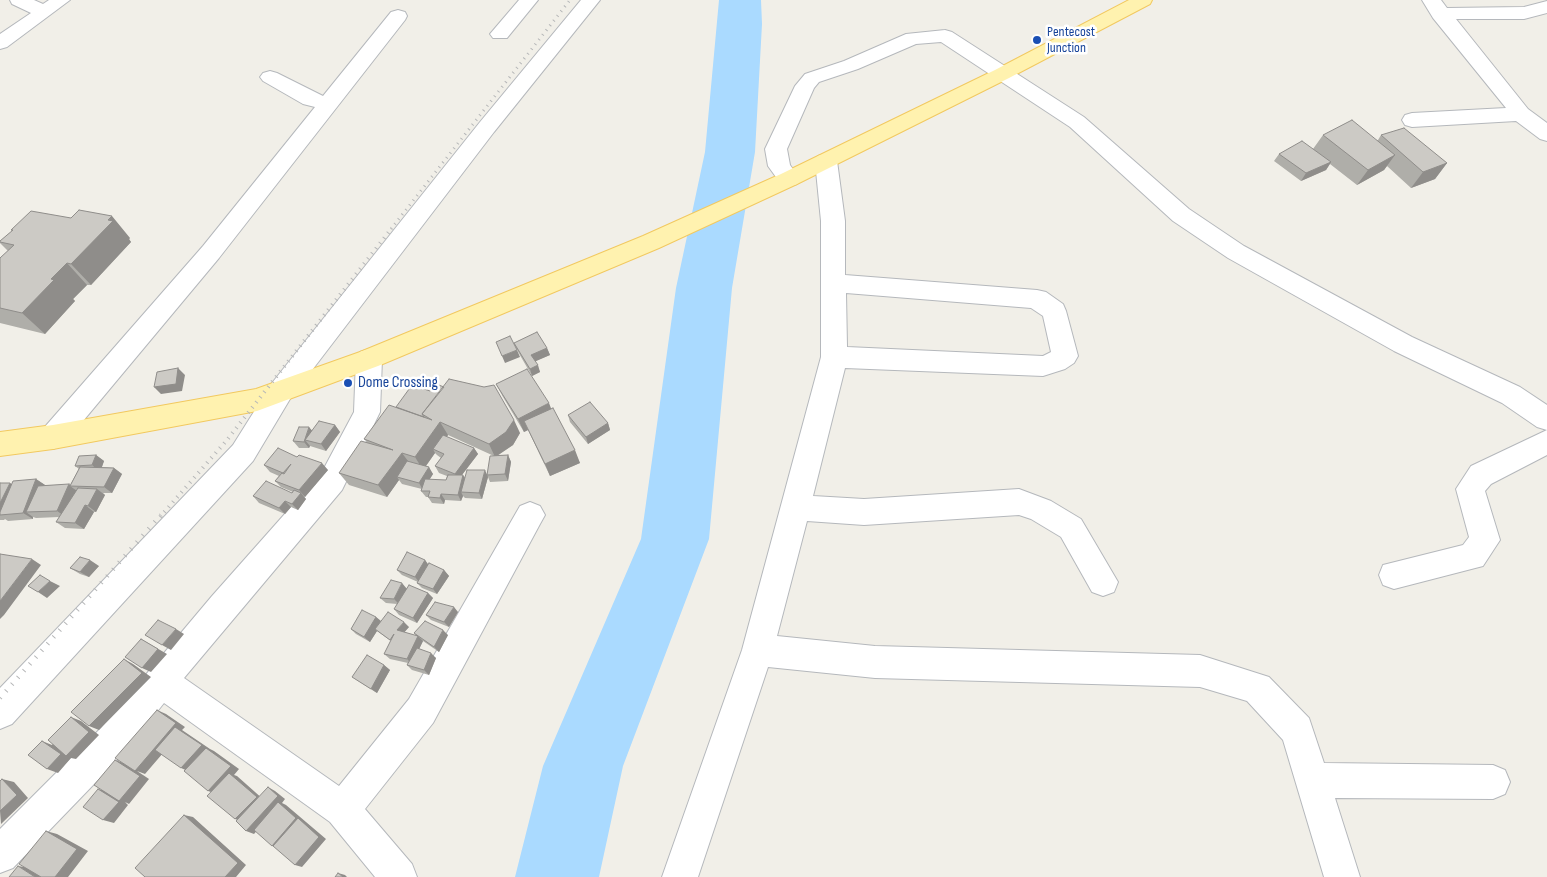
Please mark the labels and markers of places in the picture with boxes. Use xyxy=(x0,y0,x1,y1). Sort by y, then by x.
place label: Pentecost Junction xyxy=(1047,24,1095,56)
marker: Pentecost Junction xyxy=(1031,34,1043,46)
place label: Dome Crossing xyxy=(358,373,438,393)
marker: Dome Crossing xyxy=(342,377,354,389)

